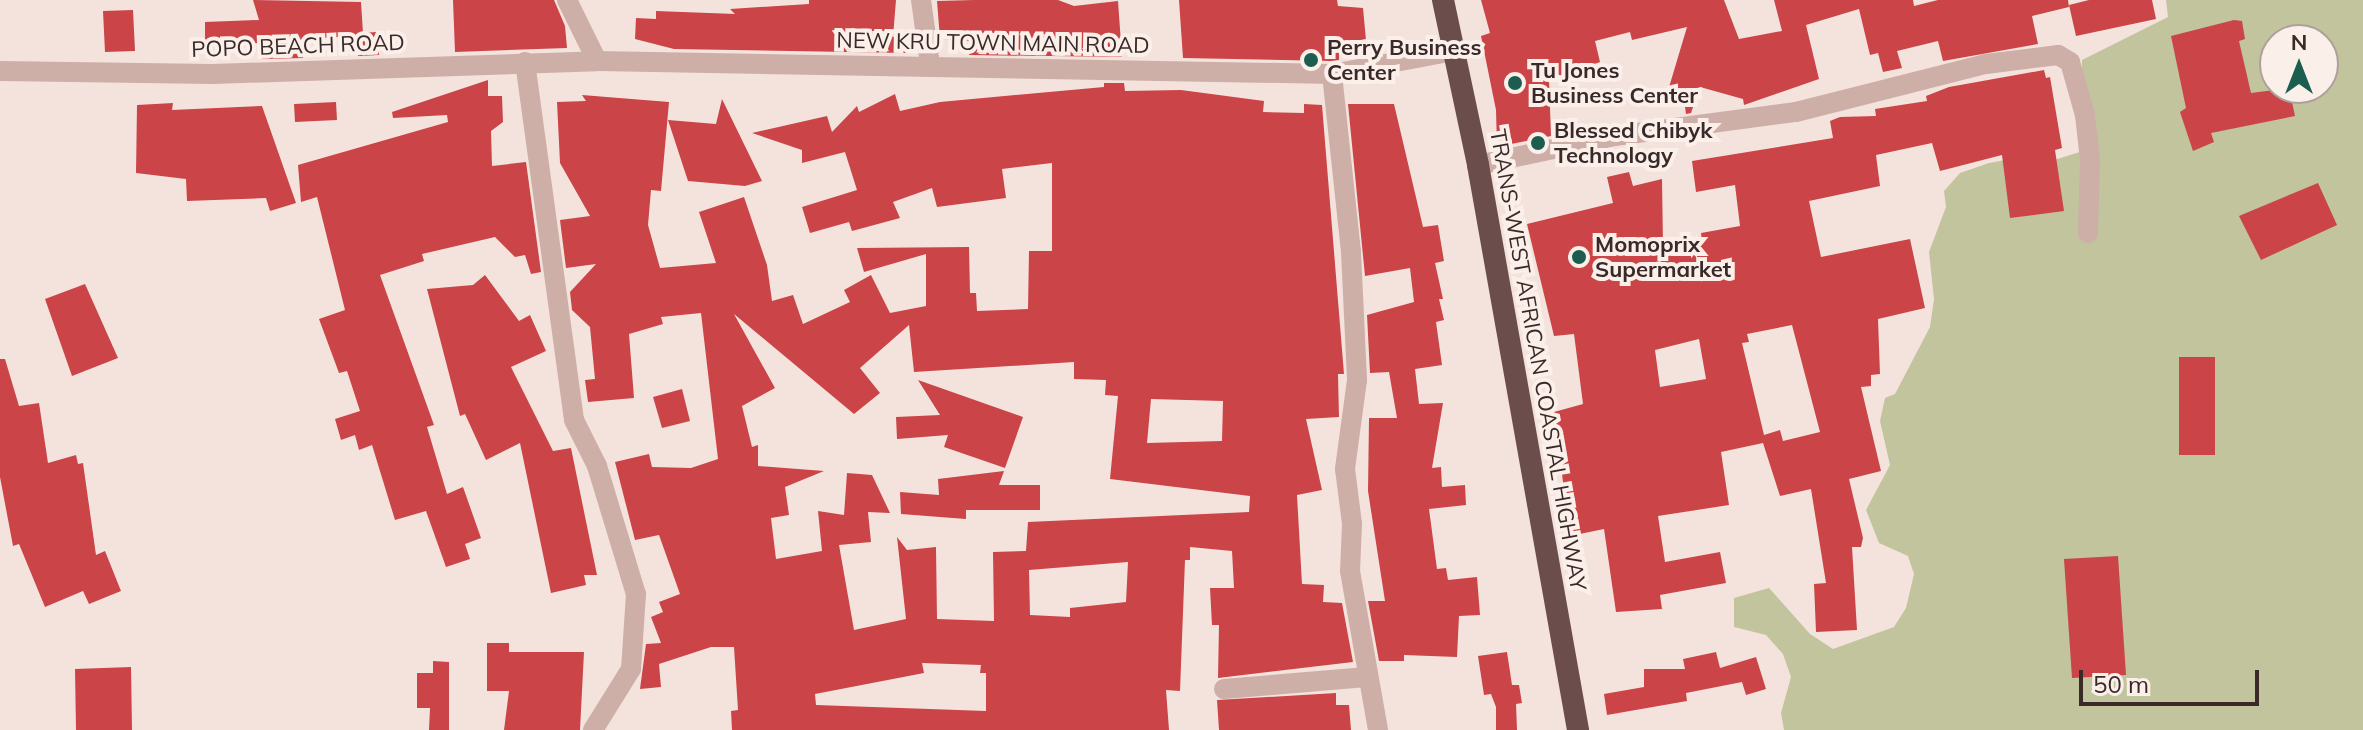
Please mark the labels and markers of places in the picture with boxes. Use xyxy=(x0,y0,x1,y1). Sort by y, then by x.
place label: Perry Business Center xyxy=(1327,34,1482,86)
marker: Perry Business Center xyxy=(1302,51,1320,69)
place label: Tu Jones Business Center xyxy=(1531,57,1698,108)
marker: Tu Jones Business Center xyxy=(1506,74,1524,92)
place label: Blessed Chibyk Technology xyxy=(1554,117,1712,168)
marker: Blessed Chibyk Technology xyxy=(1529,134,1547,152)
place label: Momoprix Supermarket xyxy=(1595,231,1731,282)
marker: Momoprix Supermarket xyxy=(1570,248,1588,266)

